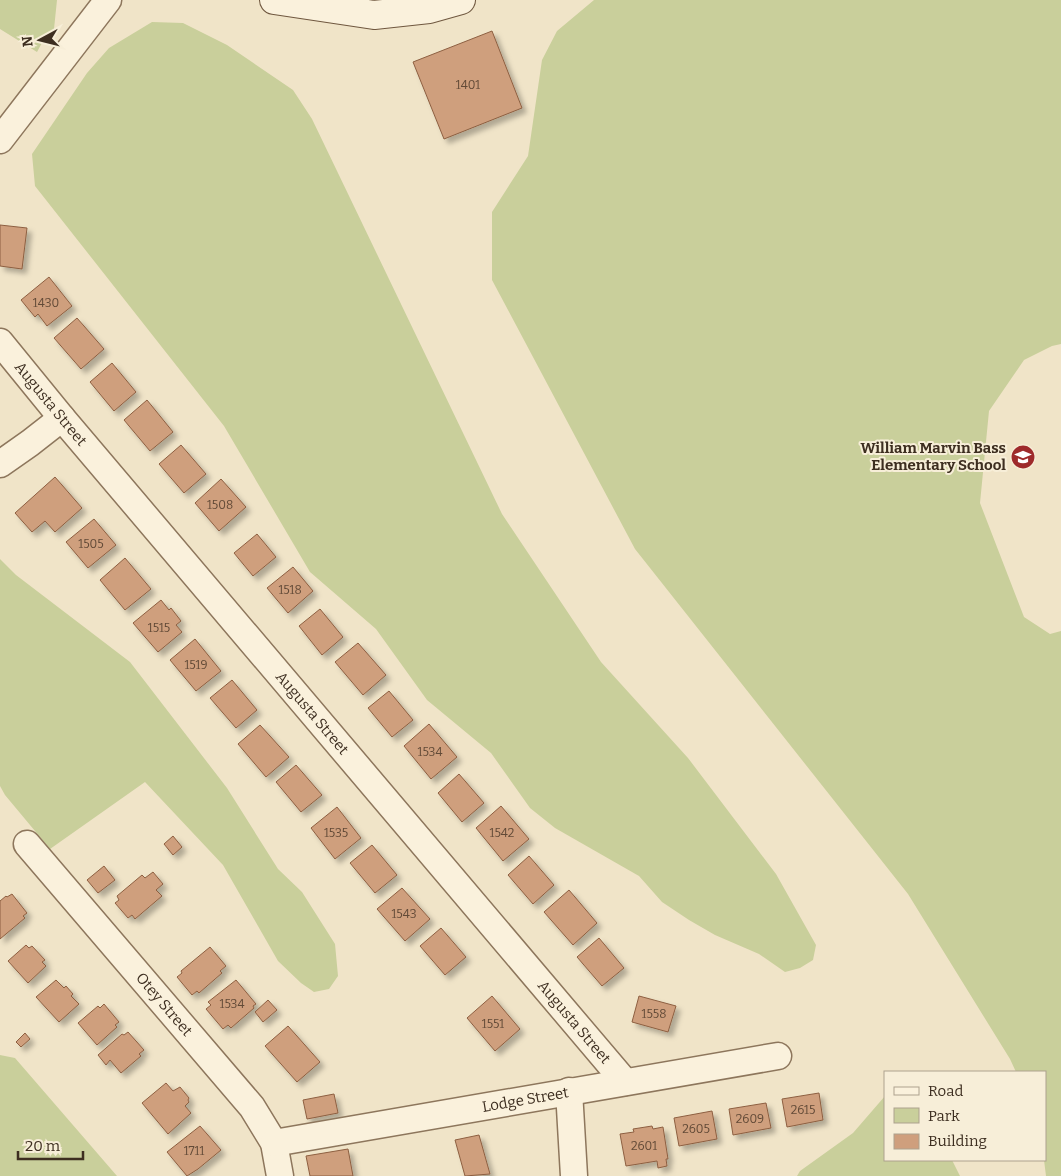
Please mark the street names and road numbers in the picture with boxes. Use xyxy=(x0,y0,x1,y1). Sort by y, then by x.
street label: Augusta Street xyxy=(11,358,91,450)
street label: Augusta Street xyxy=(272,668,353,759)
street label: Otey Street xyxy=(132,969,197,1040)
street label: Augusta Street xyxy=(534,977,615,1068)
street label: Lodge Street xyxy=(481,1083,570,1116)

